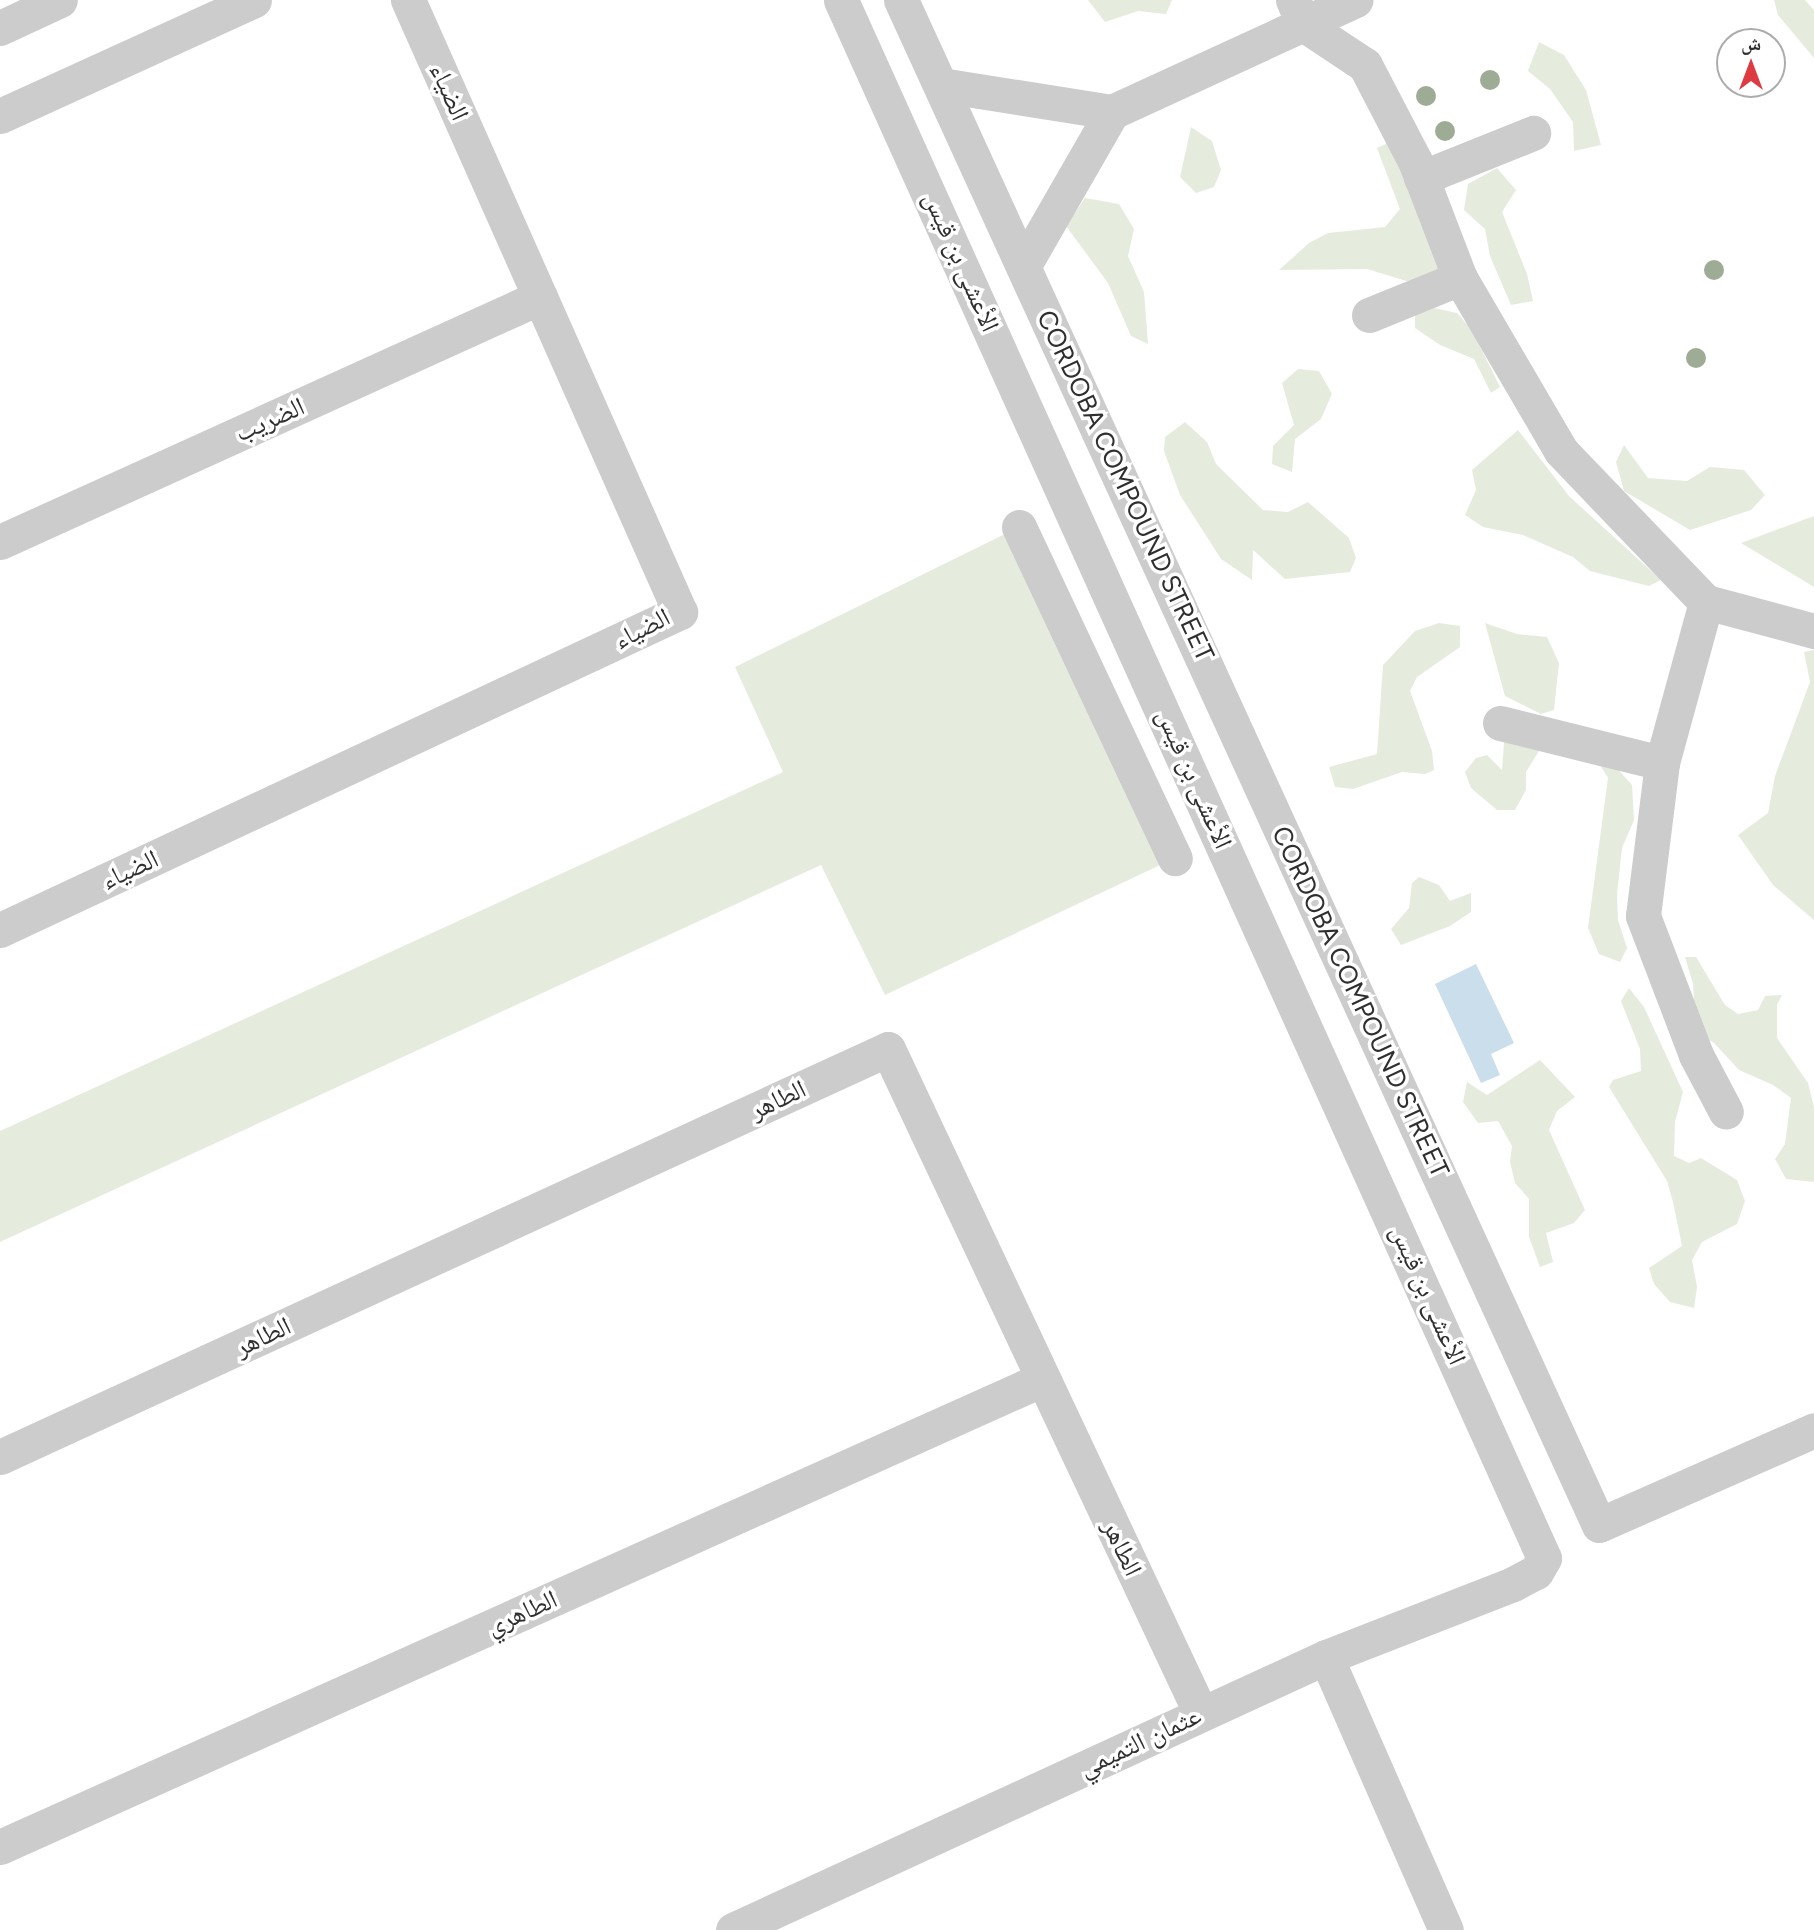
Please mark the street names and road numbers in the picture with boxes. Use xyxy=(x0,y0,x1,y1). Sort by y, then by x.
street label: الضياء xyxy=(423,59,475,125)
street label: الأعشى بن قيس xyxy=(916,187,1006,337)
street label: CORDOBA COMPOUND STREET xyxy=(1030,305,1220,667)
street label: الضريب xyxy=(230,391,310,449)
street label: الضياء xyxy=(609,602,675,656)
street label: الأعشى بن قيس xyxy=(1149,704,1239,854)
street label: CORDOBA COMPOUND STREET xyxy=(1265,821,1455,1183)
street label: الضياء xyxy=(97,843,163,897)
street label: الطاهر xyxy=(745,1074,811,1126)
street label: الأعشى بن قيس xyxy=(1383,1220,1473,1370)
street label: الطاهر xyxy=(230,1311,296,1363)
street label: الطاهر xyxy=(1096,1515,1148,1581)
street label: الطاهري xyxy=(482,1584,562,1642)
street label: عثمان التميمي xyxy=(1074,1700,1206,1784)

